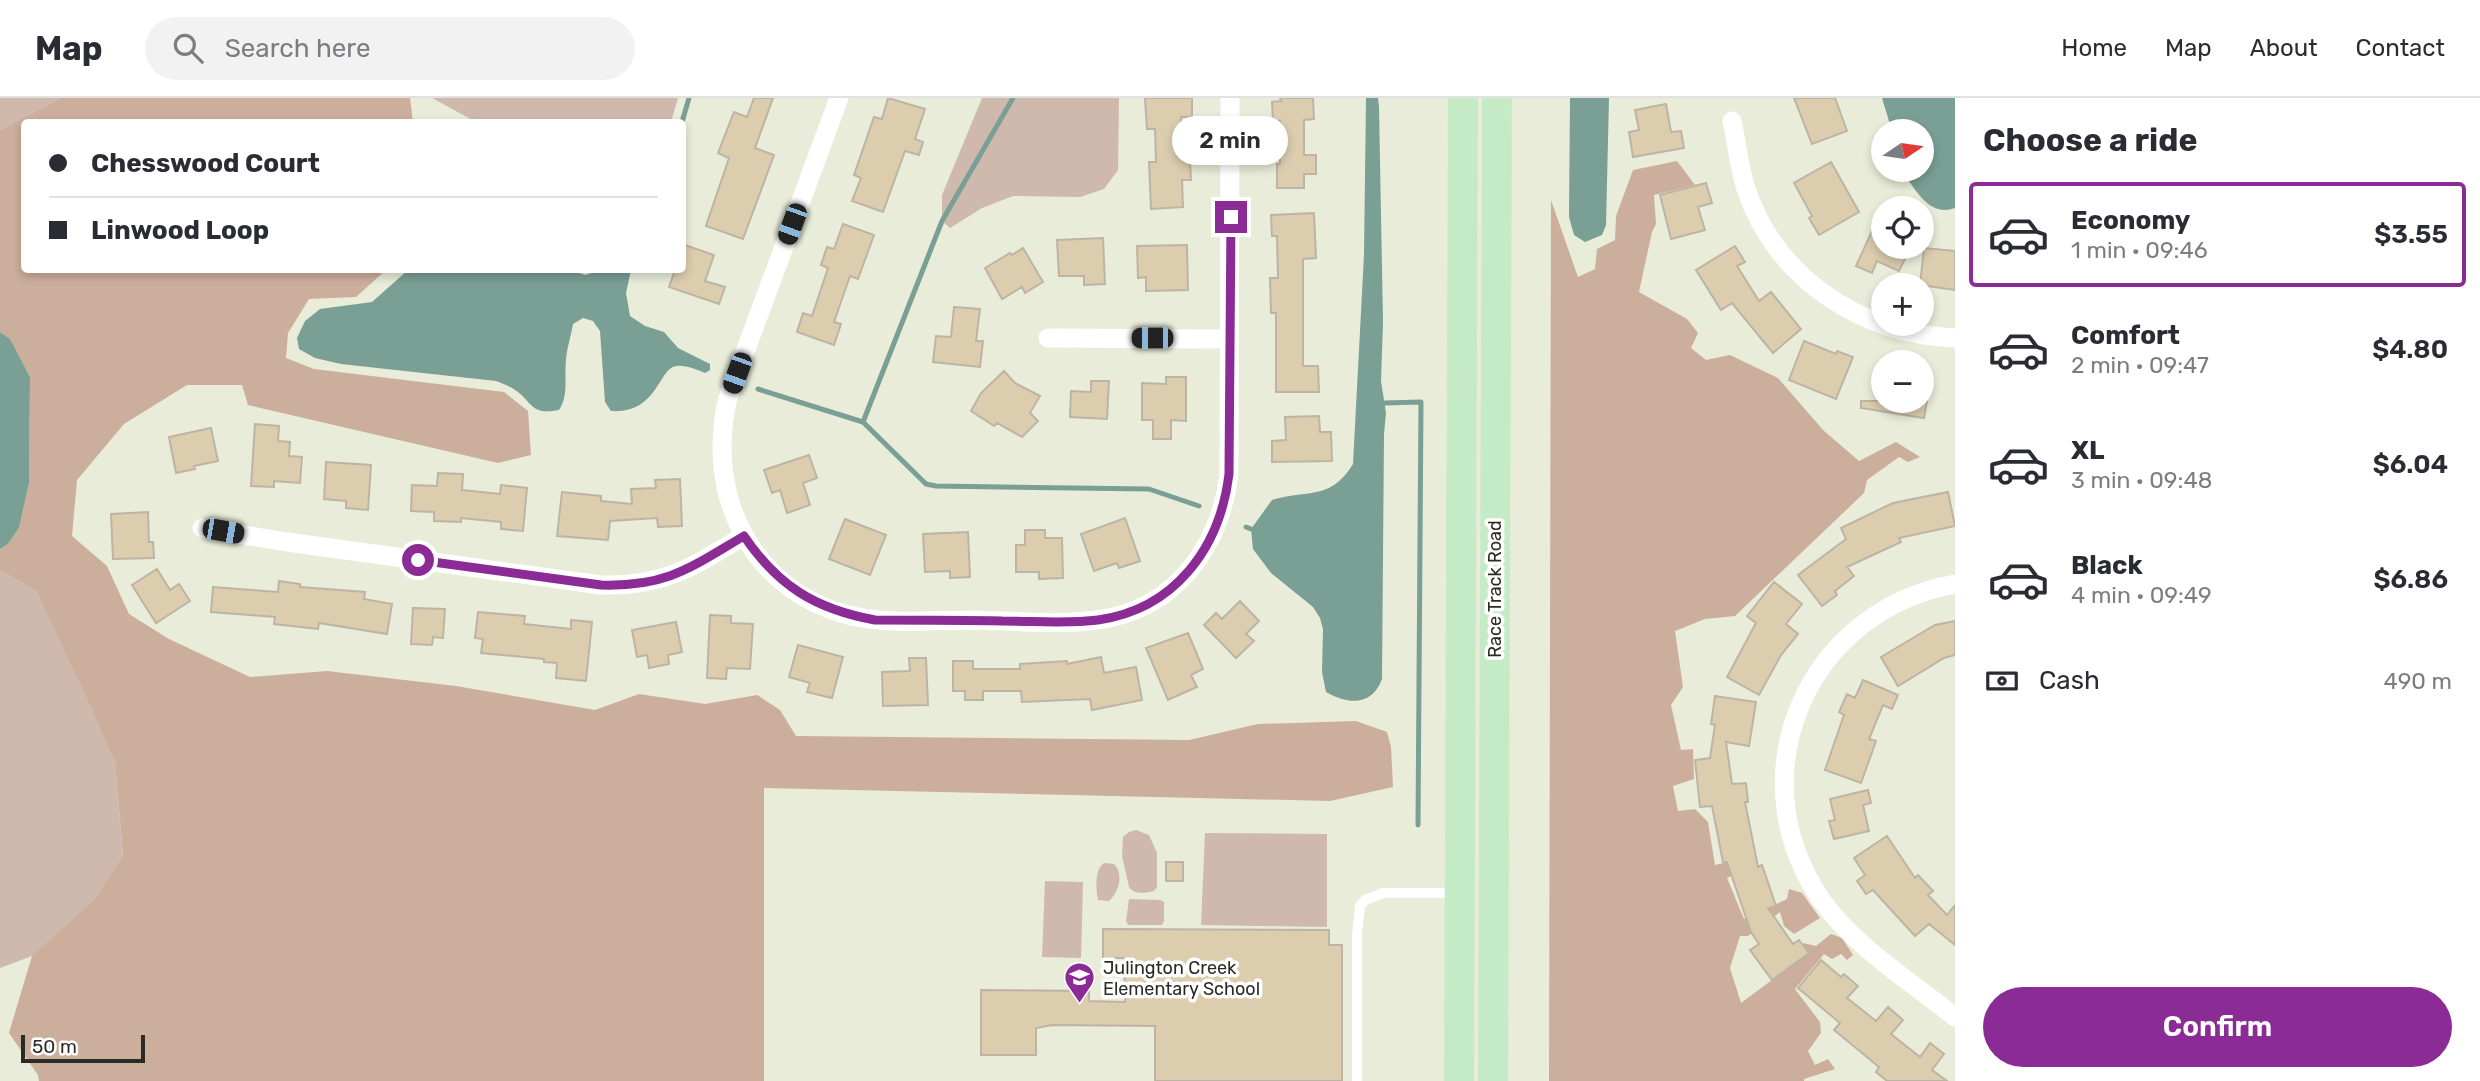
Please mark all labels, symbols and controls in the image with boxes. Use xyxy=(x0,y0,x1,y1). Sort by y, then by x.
search box xyxy=(145,17,635,80)
text: Map xyxy=(35,29,103,68)
icon: search xyxy=(169,29,207,67)
text: Search here xyxy=(225,33,370,64)
text: Home xyxy=(2061,34,2127,62)
text: Map xyxy=(2165,34,2212,62)
text: About xyxy=(2250,34,2318,62)
text: Contact xyxy=(2356,34,2445,62)
callout: 2 min xyxy=(1173,116,1289,164)
north arrow xyxy=(1871,119,1934,182)
map controls xyxy=(1871,119,1934,413)
text: Choose a ride xyxy=(1983,121,2197,159)
text: 2 min xyxy=(1199,126,1261,154)
text: Chesswood Court xyxy=(91,148,320,179)
button: locate xyxy=(1871,196,1934,259)
car xyxy=(775,201,810,247)
route end xyxy=(1215,201,1247,233)
icon: car xyxy=(1987,203,2050,266)
text: Economy xyxy=(2071,205,2190,236)
text: Linwood Loop xyxy=(91,215,269,246)
text: $3.55 xyxy=(2374,219,2448,250)
text: 1 min · 09:46 xyxy=(2071,236,2208,264)
button: + xyxy=(1871,273,1934,336)
icon: car xyxy=(1987,318,2050,381)
text: Comfort xyxy=(2071,320,2180,351)
car xyxy=(1132,328,1174,349)
text: $4.80 xyxy=(2372,334,2448,365)
car xyxy=(720,350,755,396)
button: − xyxy=(1871,350,1934,413)
text: 2 min · 09:47 xyxy=(2071,351,2209,379)
icon: car xyxy=(1987,433,2050,496)
text: XL xyxy=(2071,435,2104,466)
text: $6.04 xyxy=(2373,449,2448,480)
text: 3 min · 09:48 xyxy=(2071,466,2212,494)
car xyxy=(201,517,246,545)
street label: Race Track Road xyxy=(1484,520,1506,658)
route start xyxy=(402,544,434,576)
icon: car xyxy=(1987,548,2050,611)
text: Black xyxy=(2071,550,2143,581)
text: $6.86 xyxy=(2373,564,2448,595)
text: 4 min · 09:49 xyxy=(2071,581,2212,609)
icon: cash xyxy=(1983,662,2021,700)
text: Cash xyxy=(2039,665,2100,696)
text: 490 m xyxy=(2384,667,2452,695)
place label: Julington Creek Elementary School xyxy=(1103,957,1260,1000)
school or university icon: Julington Creek Elementary School xyxy=(1063,961,1097,1005)
button: Confirm xyxy=(1983,987,2452,1067)
scale bar xyxy=(21,1032,145,1064)
text: 50 m xyxy=(32,1035,77,1058)

